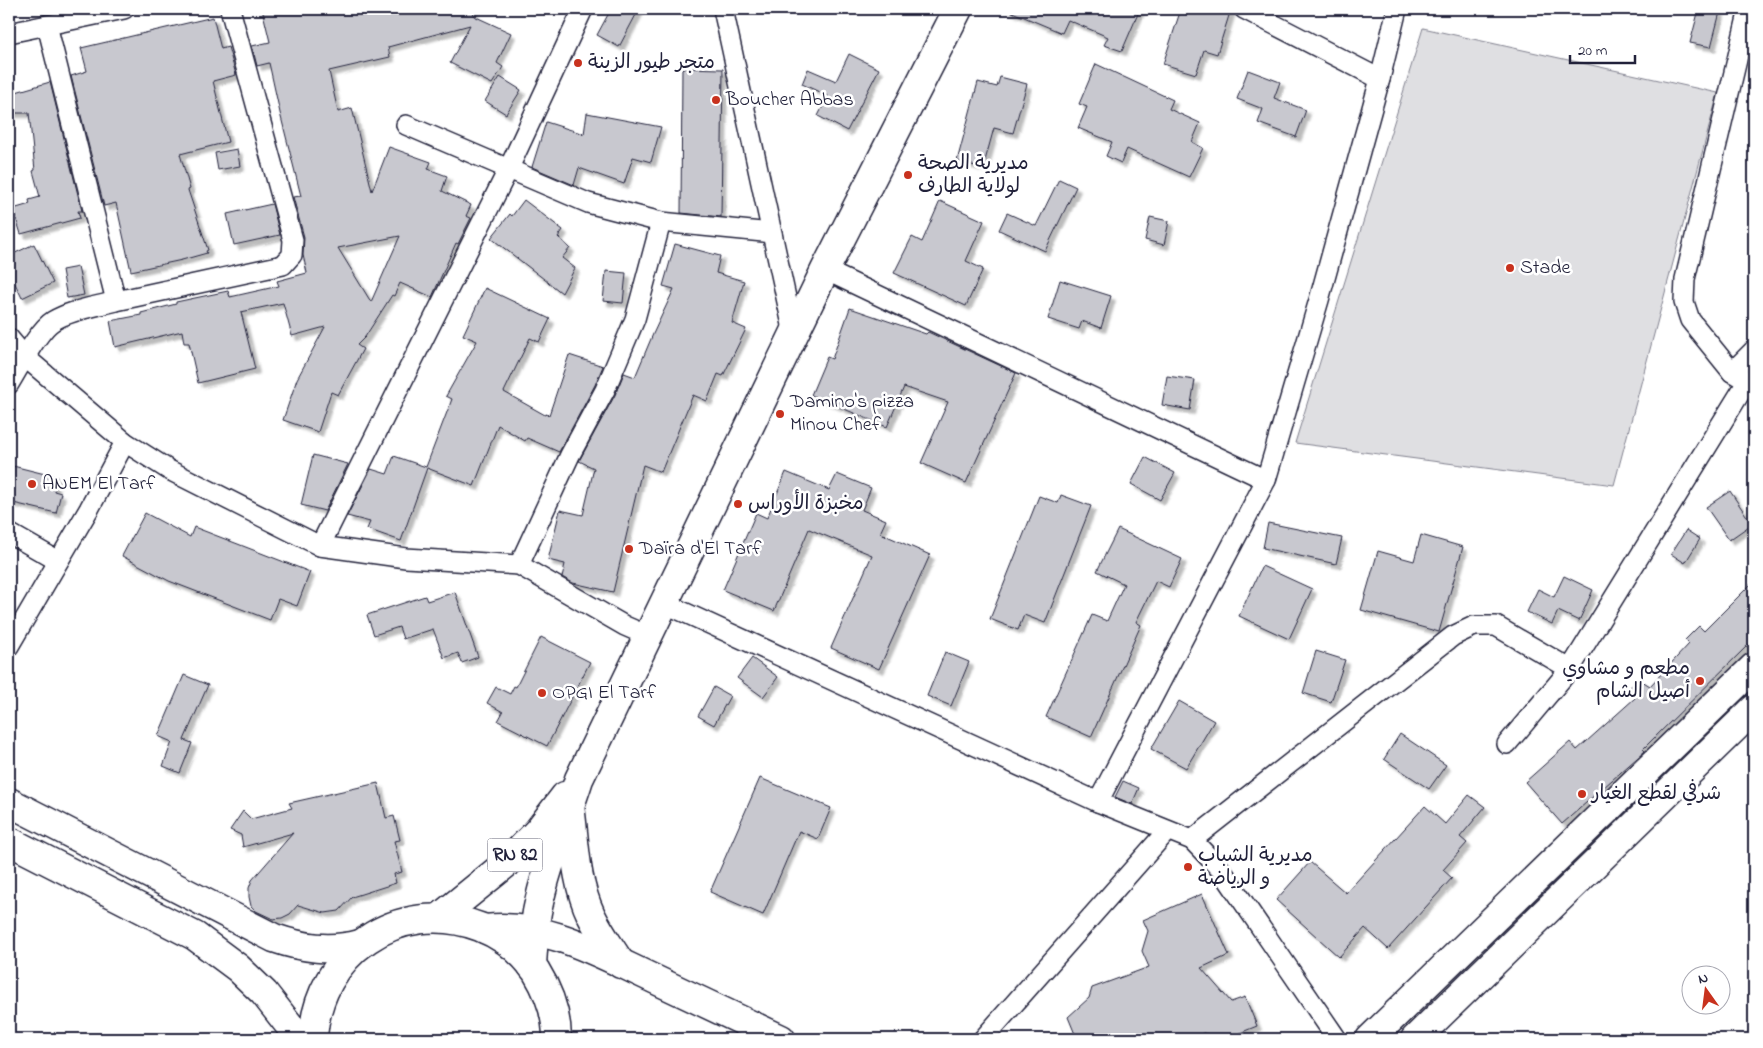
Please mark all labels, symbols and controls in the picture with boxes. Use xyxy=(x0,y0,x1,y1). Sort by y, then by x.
scale bar xyxy=(1570,32,1636,64)
text: 20 m xyxy=(1578,40,1608,62)
place label: متجر طيور الزينة xyxy=(588,49,715,78)
marker: متجر طيور الزينة xyxy=(572,57,584,69)
place label: Boucher Abbas xyxy=(725,86,854,115)
marker: Boucher Abbas xyxy=(710,94,722,106)
place label: مديرية الصحة لولاية الطارف xyxy=(918,150,1029,202)
marker: مديرية الصحة لولاية الطارف xyxy=(902,169,914,181)
place label: Stade xyxy=(1520,254,1571,283)
marker: Stade xyxy=(1504,262,1516,274)
place label: Damino's pizza Minou Chef xyxy=(789,388,914,440)
marker: Damino's pizza Minou Chef xyxy=(774,408,786,420)
place label: ANEM El Tarf xyxy=(42,470,156,499)
marker: ANEM El Tarf xyxy=(26,478,38,490)
place label: مخبزة الأوراس xyxy=(748,489,864,519)
marker: مخبزة الأوراس xyxy=(732,498,744,510)
place label: Daïra d'El Tarf xyxy=(638,535,762,564)
marker: Daïra d'El Tarf xyxy=(623,543,635,555)
place label: مطعم و مشاوي أصيل الشام xyxy=(1562,655,1690,707)
marker: مطعم و مشاوي أصيل الشام xyxy=(1694,675,1706,687)
place label: OPGI El Tarf xyxy=(552,679,657,708)
marker: OPGI El Tarf xyxy=(536,687,548,699)
place label: شرفي لقطع الغيار xyxy=(1590,779,1721,809)
marker: شرفي لقطع الغيار xyxy=(1576,788,1588,800)
road number: RN 82 xyxy=(488,838,542,872)
place label: مديرية الشباب و الرياضة xyxy=(1198,842,1313,894)
marker: مديرية الشباب و الرياضة xyxy=(1182,861,1194,873)
north arrow xyxy=(1680,966,1730,1016)
text: N xyxy=(1696,968,1710,990)

